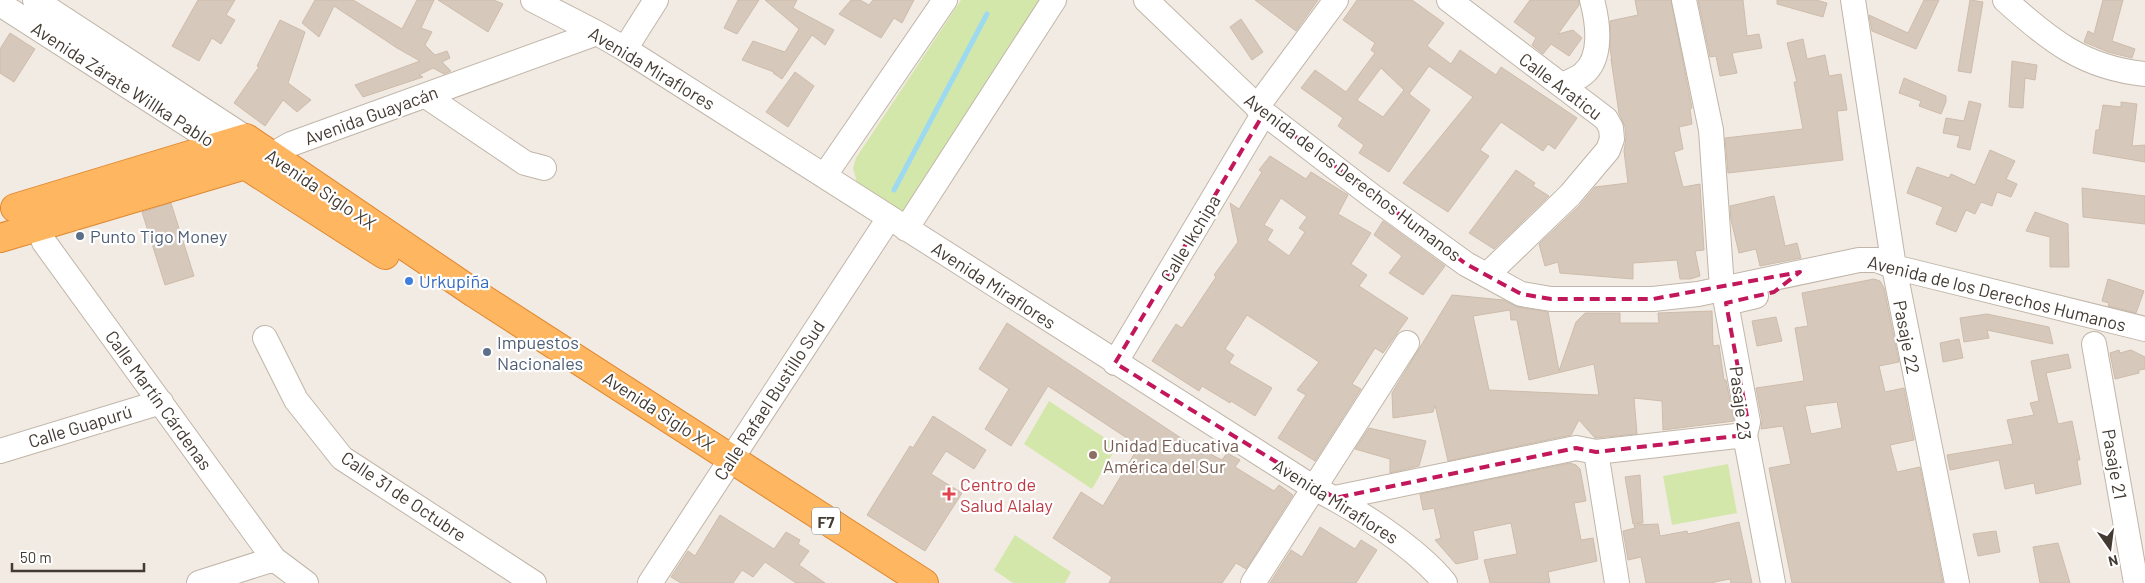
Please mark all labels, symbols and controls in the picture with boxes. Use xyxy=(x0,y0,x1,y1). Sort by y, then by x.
street label: Avenida Zárate Willka Pablo xyxy=(28,17,218,151)
street label: Avenida Miraflores xyxy=(585,22,719,114)
street label: Calle Araticu xyxy=(1515,48,1607,124)
street label: Avenida Guayacán xyxy=(301,81,441,149)
street label: Avenida de los Derechos Humanos xyxy=(1240,88,1466,266)
street label: Avenida Siglo XX xyxy=(262,144,380,234)
street label: Calle Ikchipa xyxy=(1155,191,1225,285)
place label: Punto Tigo Money xyxy=(90,225,227,247)
marker: Punto Tigo Money xyxy=(74,230,86,242)
street label: Avenida Miraflores xyxy=(928,237,1060,333)
street label: Avenida de los Derechos Humanos xyxy=(1865,250,2129,336)
place label: Urkupiña xyxy=(419,270,489,292)
marker: Urkupiña xyxy=(403,275,415,287)
street label: Pasaje 22 xyxy=(1889,298,1925,376)
street label: Calle Rafael Bustillo Sud xyxy=(709,316,829,484)
street label: Calle Martín Cárdenas xyxy=(101,326,217,474)
place label: Impuestos Nacionales xyxy=(497,331,583,374)
marker: Impuestos Nacionales xyxy=(481,346,493,358)
street label: Pasaje 23 xyxy=(1726,365,1756,441)
street label: Avenida Siglo XX xyxy=(599,367,719,455)
street label: Calle Guapurú xyxy=(26,400,134,452)
street label: Pasaje 21 xyxy=(2098,427,2132,501)
place label: Unidad Educativa América del Sur xyxy=(1103,434,1239,477)
street label: Calle 31 de Octubre xyxy=(337,446,471,546)
marker: Unidad Educativa América del Sur xyxy=(1087,449,1099,461)
street label: Avenida Miraflores xyxy=(1269,454,1403,548)
place label: Centro de Salud Alalay xyxy=(960,473,1053,516)
marker: Centro de Salud Alalay xyxy=(942,487,956,501)
road number: F7 xyxy=(812,508,840,534)
north arrow xyxy=(2085,523,2135,573)
scale bar xyxy=(12,540,145,572)
text: 50 m xyxy=(20,548,52,566)
text: N xyxy=(2107,552,2120,570)

